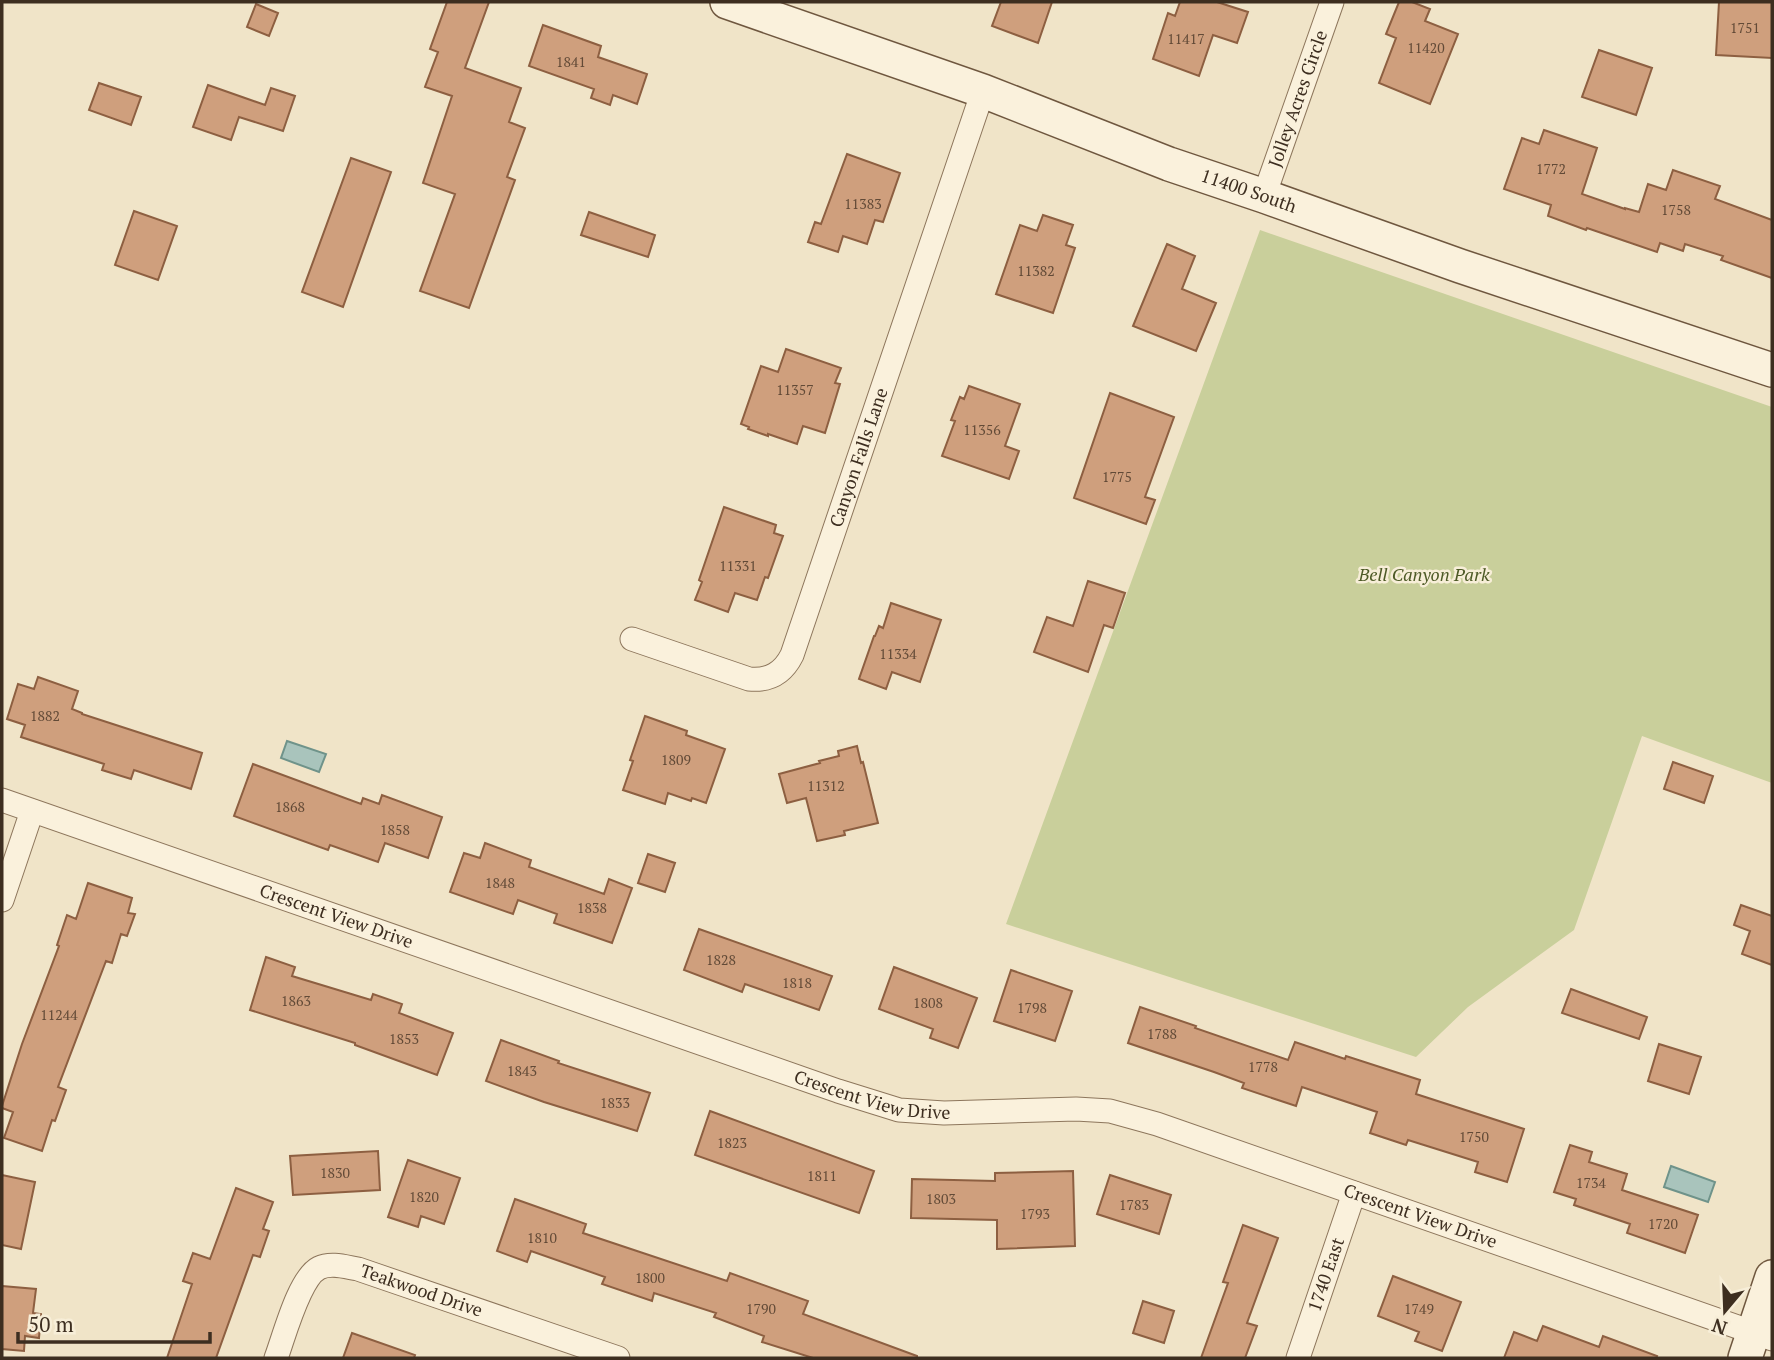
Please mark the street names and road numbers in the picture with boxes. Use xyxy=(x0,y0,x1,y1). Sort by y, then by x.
street label: Jolley Acres Circle xyxy=(1262,27,1332,170)
street label: 11400 South xyxy=(1198,163,1301,218)
street label: Canyon Falls Lane xyxy=(823,384,893,530)
street label: Crescent View Drive xyxy=(257,878,417,953)
street label: Crescent View Drive xyxy=(791,1064,951,1124)
street label: Crescent View Drive xyxy=(1341,1177,1501,1253)
street label: 1740 East xyxy=(1302,1234,1349,1315)
street label: Teakwood Drive xyxy=(357,1258,486,1322)

